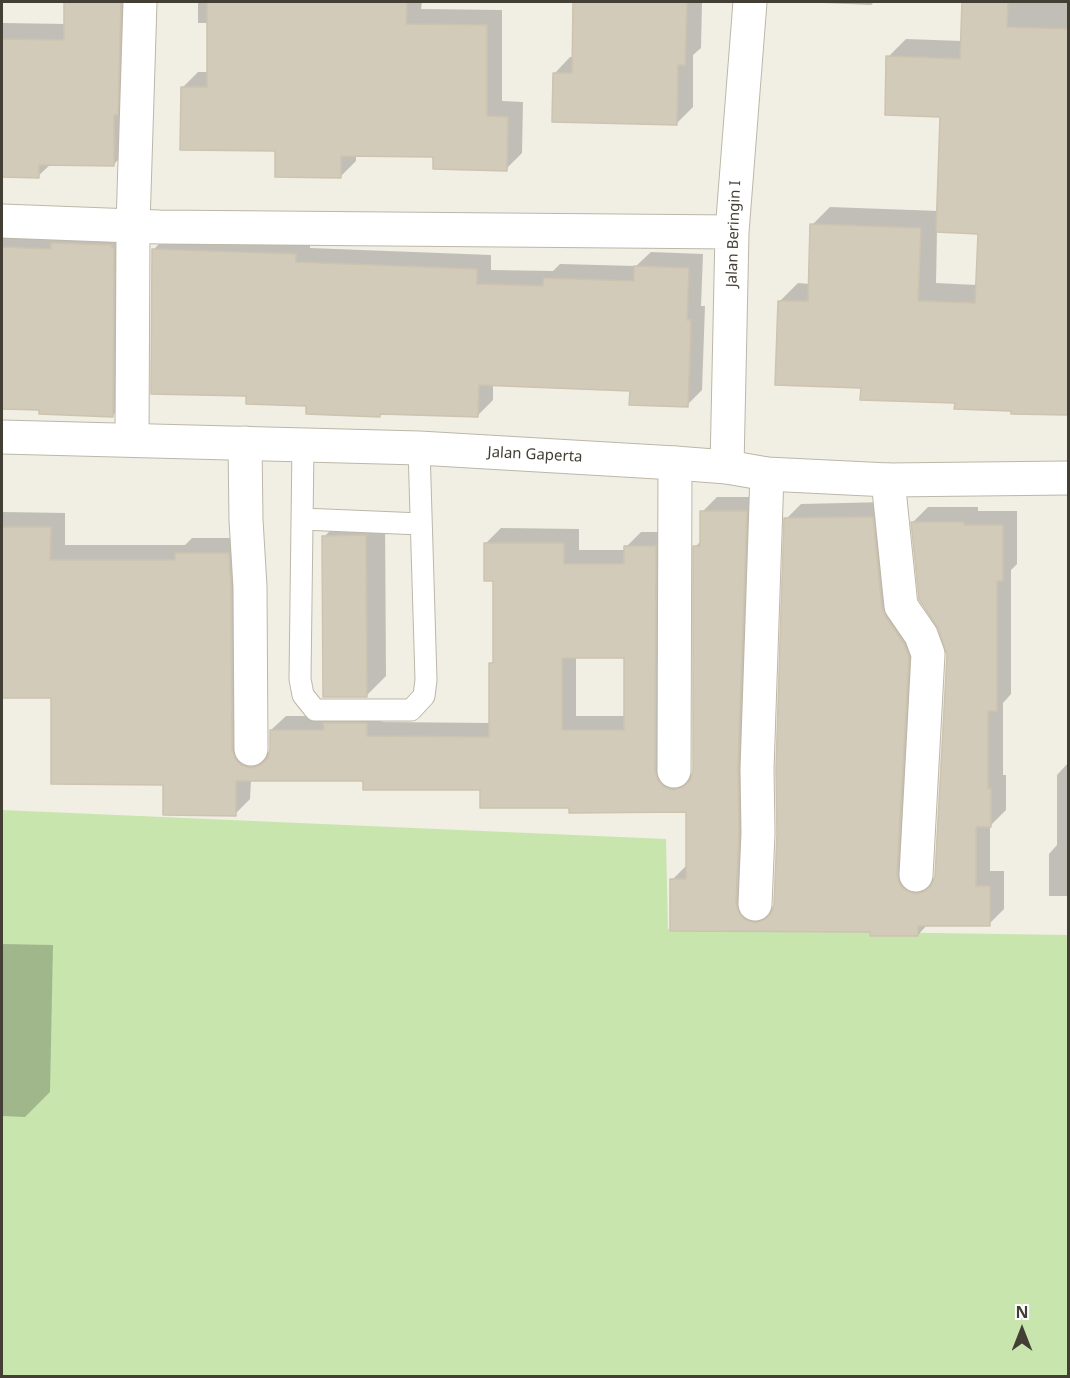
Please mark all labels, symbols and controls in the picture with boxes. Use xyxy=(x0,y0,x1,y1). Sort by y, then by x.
street label: Jalan Beringin I xyxy=(723,180,745,288)
street label: Jalan Gaperta xyxy=(487,444,583,466)
north arrow xyxy=(992,1300,1052,1360)
text: N xyxy=(1015,1301,1029,1323)

